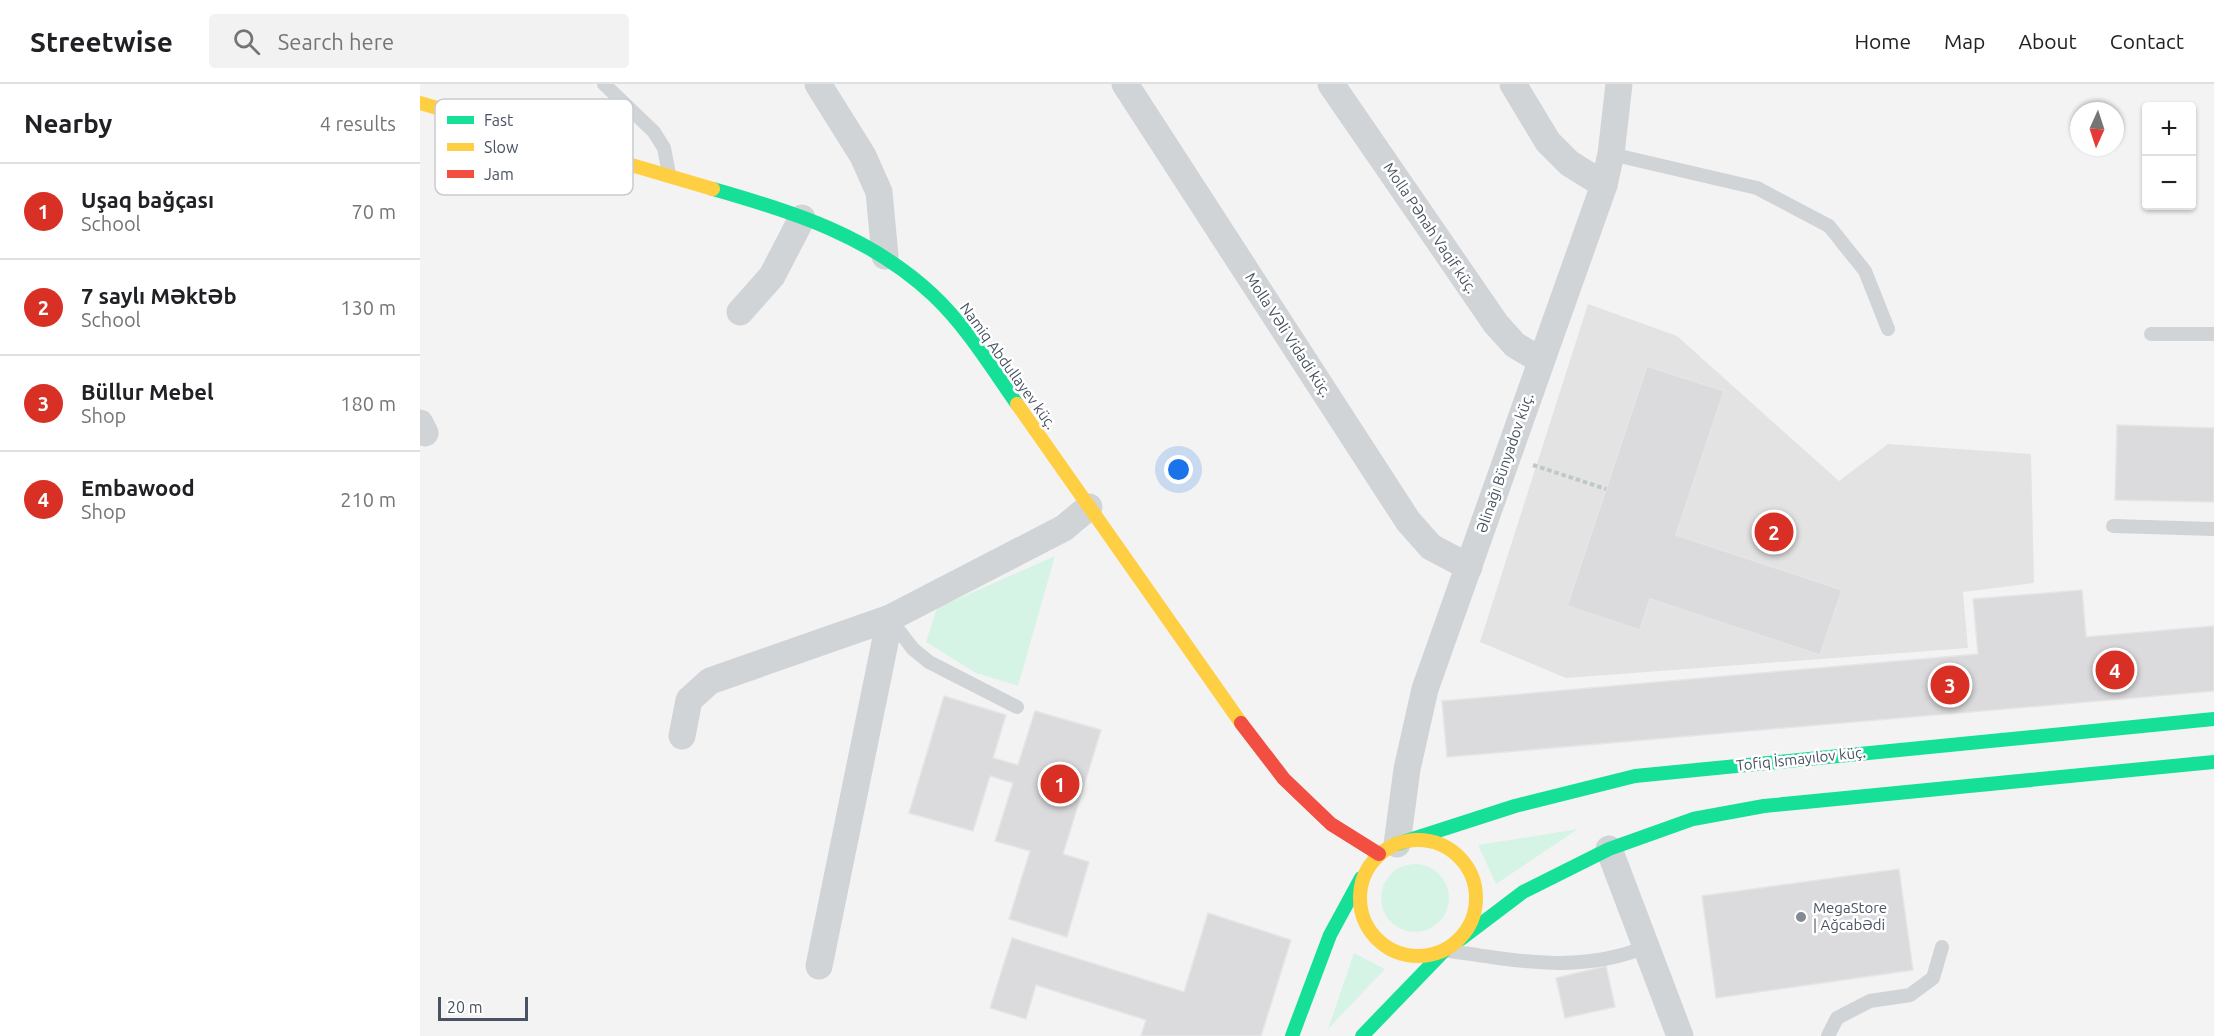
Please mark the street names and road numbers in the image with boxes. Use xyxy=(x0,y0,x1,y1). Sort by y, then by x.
street label: Molla Pənah Vaqif küç. xyxy=(1380,159,1481,296)
street label: Molla Vəli Vidadi küç. xyxy=(1242,269,1335,400)
street label: Namiq Abdullayev küç. xyxy=(957,299,1060,432)
street label: Əlinağı Bünyadov küç. xyxy=(1473,391,1536,535)
street label: Tofiq İsmayılov küç. xyxy=(1735,743,1867,774)

